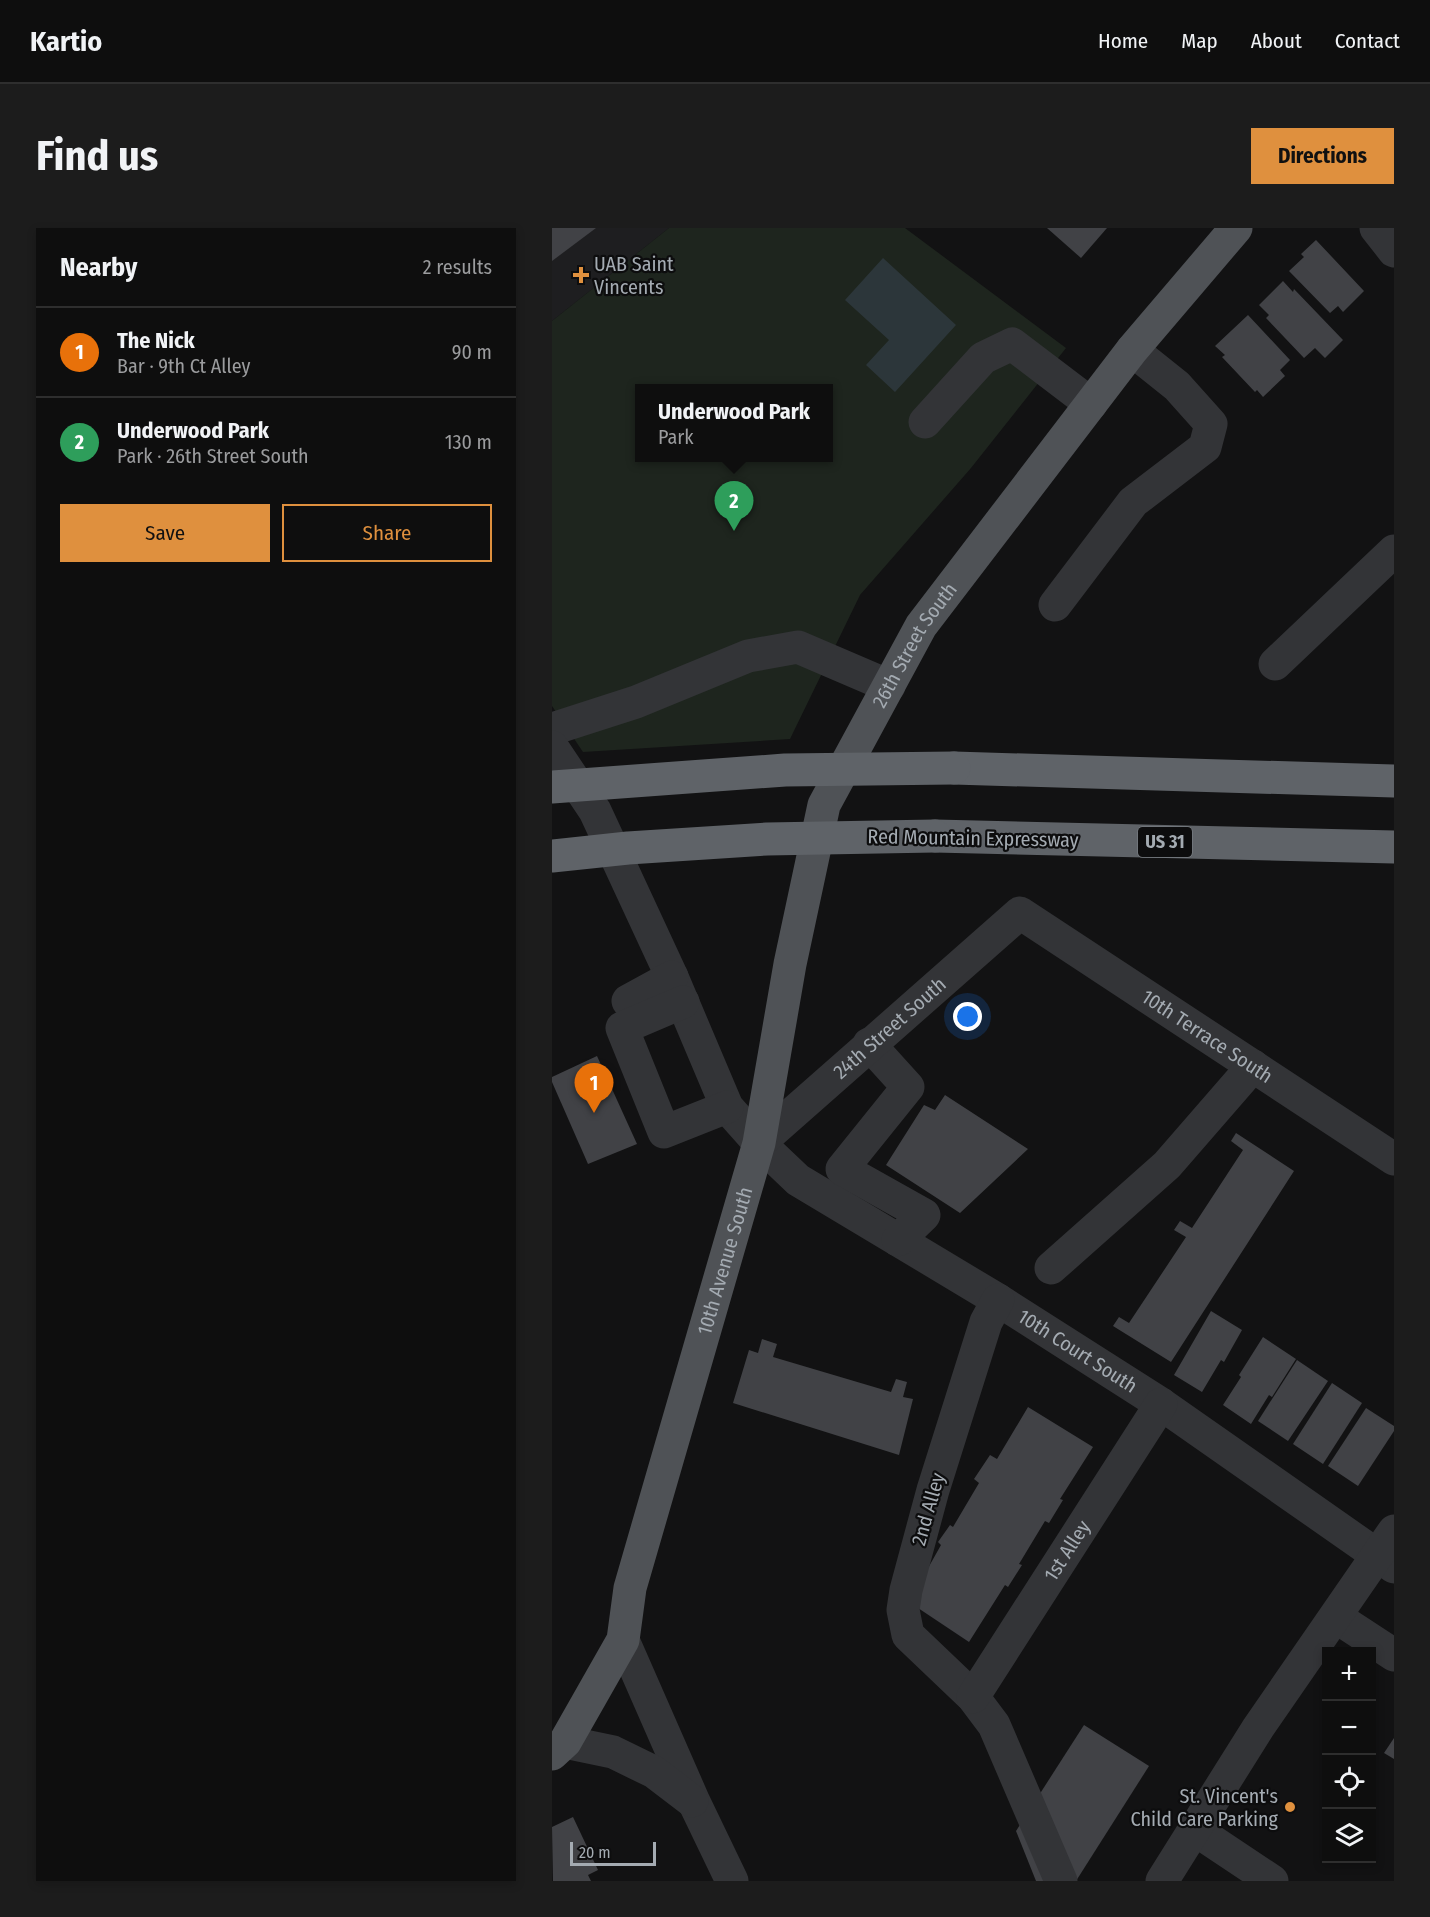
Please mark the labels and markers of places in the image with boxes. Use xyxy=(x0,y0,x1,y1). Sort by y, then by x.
place label: UAB Saint Vincents xyxy=(594,252,674,299)
marker: UAB Saint Vincents xyxy=(572,266,590,284)
pin: 2 xyxy=(714,482,753,531)
pin: 1 xyxy=(574,1064,614,1113)
place label: St. Vincent's Child Care Parking xyxy=(1131,1784,1279,1831)
marker: St. Vincent's Child Care Parking xyxy=(1283,1800,1297,1814)

